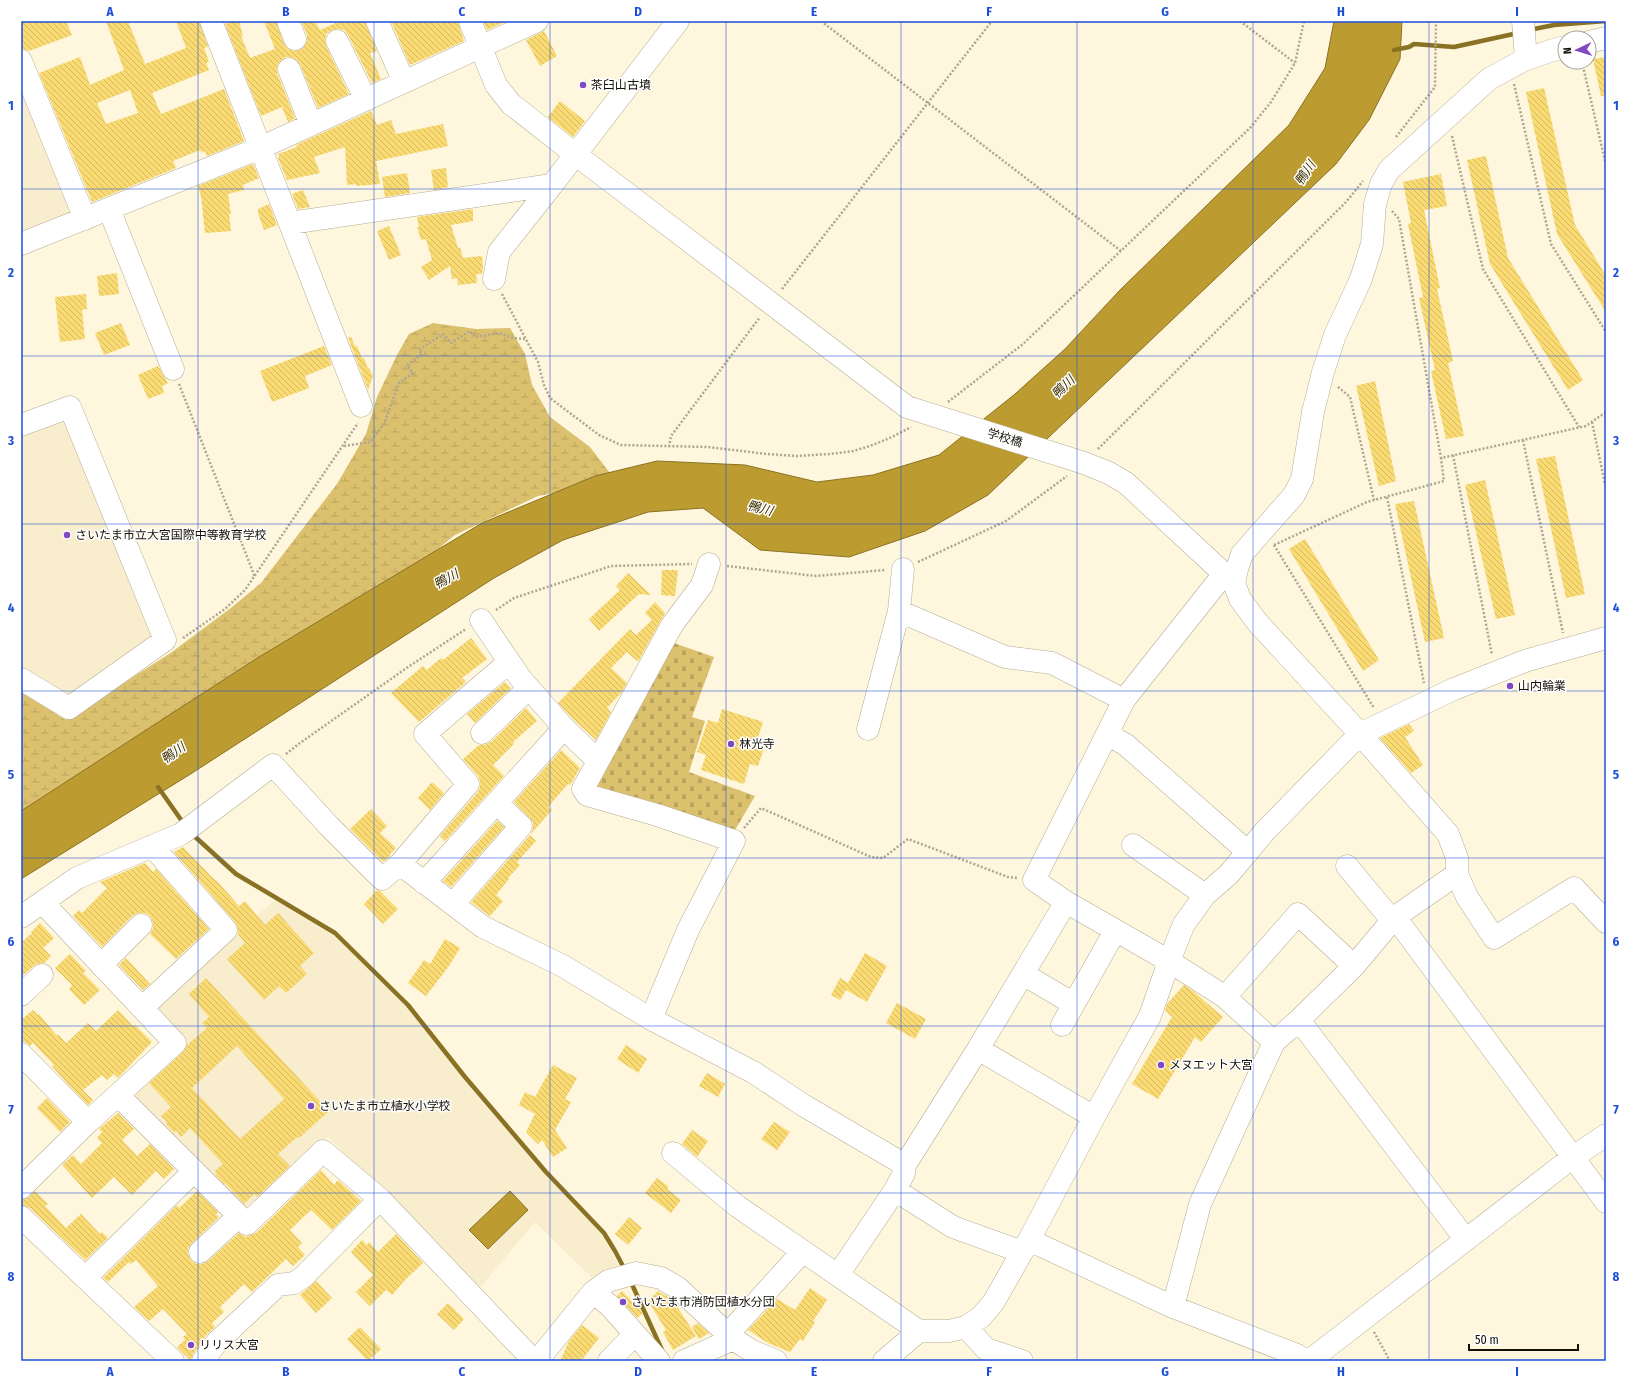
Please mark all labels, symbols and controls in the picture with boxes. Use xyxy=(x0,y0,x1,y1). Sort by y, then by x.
text: A xyxy=(105,4,114,19)
text: B xyxy=(282,4,290,19)
text: C xyxy=(459,4,466,19)
text: D xyxy=(634,4,642,19)
text: E xyxy=(811,4,817,19)
text: F xyxy=(986,4,992,19)
text: G xyxy=(1161,4,1169,19)
text: H xyxy=(1337,4,1345,19)
text: I xyxy=(1515,4,1519,19)
north arrow xyxy=(1557,30,1597,70)
text: N xyxy=(1561,47,1574,54)
place label: 茶臼山古墳 xyxy=(591,78,651,92)
marker: 茶臼山古墳 xyxy=(578,80,588,90)
text: 1 xyxy=(8,98,14,113)
text: 1 xyxy=(1613,98,1619,113)
water label: 鴨川 xyxy=(1292,156,1320,188)
text: 2 xyxy=(7,265,14,280)
text: 2 xyxy=(1612,265,1619,280)
water label: 鴨川 xyxy=(1048,371,1079,402)
street label: 学校橋 xyxy=(986,426,1024,450)
text: 3 xyxy=(7,433,14,448)
text: 3 xyxy=(1612,433,1619,448)
water label: 鴨川 xyxy=(745,497,776,519)
place label: さいたま市立大宮国際中等教育学校 xyxy=(75,528,267,542)
marker: さいたま市立大宮国際中等教育学校 xyxy=(62,530,72,540)
water label: 鴨川 xyxy=(431,565,463,592)
text: 4 xyxy=(8,600,15,615)
text: 4 xyxy=(1613,600,1620,615)
place label: 山内輪業 xyxy=(1518,679,1566,693)
marker: 山内輪業 xyxy=(1505,681,1515,691)
place label: 林光寺 xyxy=(739,737,775,751)
water label: 鴨川 xyxy=(158,738,190,767)
marker: 林光寺 xyxy=(726,739,736,749)
text: 5 xyxy=(8,767,14,782)
text: 5 xyxy=(1613,767,1619,782)
text: 6 xyxy=(8,934,15,949)
text: 6 xyxy=(1613,934,1620,949)
place label: メヌエット大宮 xyxy=(1169,1058,1253,1072)
marker: メヌエット大宮 xyxy=(1156,1060,1166,1070)
place label: さいたま市立植水小学校 xyxy=(319,1099,451,1113)
marker: さいたま市立植水小学校 xyxy=(306,1101,316,1111)
text: 7 xyxy=(8,1102,14,1117)
text: 7 xyxy=(1613,1102,1619,1117)
text: 8 xyxy=(8,1269,15,1284)
text: 8 xyxy=(1613,1269,1620,1284)
place label: さいたま市消防団植水分団 xyxy=(631,1295,775,1309)
marker: さいたま市消防団植水分団 xyxy=(618,1297,628,1307)
scale bar xyxy=(1469,1326,1578,1352)
text: 50 m xyxy=(1475,1333,1499,1347)
place label: リリス大宮 xyxy=(199,1338,259,1352)
marker: リリス大宮 xyxy=(186,1340,196,1350)
text: A xyxy=(105,1364,114,1379)
text: B xyxy=(282,1364,290,1379)
text: C xyxy=(459,1364,466,1379)
text: D xyxy=(634,1364,642,1379)
text: E xyxy=(811,1364,817,1379)
text: F xyxy=(986,1364,992,1379)
text: G xyxy=(1161,1364,1169,1379)
text: H xyxy=(1337,1364,1345,1379)
text: I xyxy=(1515,1364,1519,1379)

